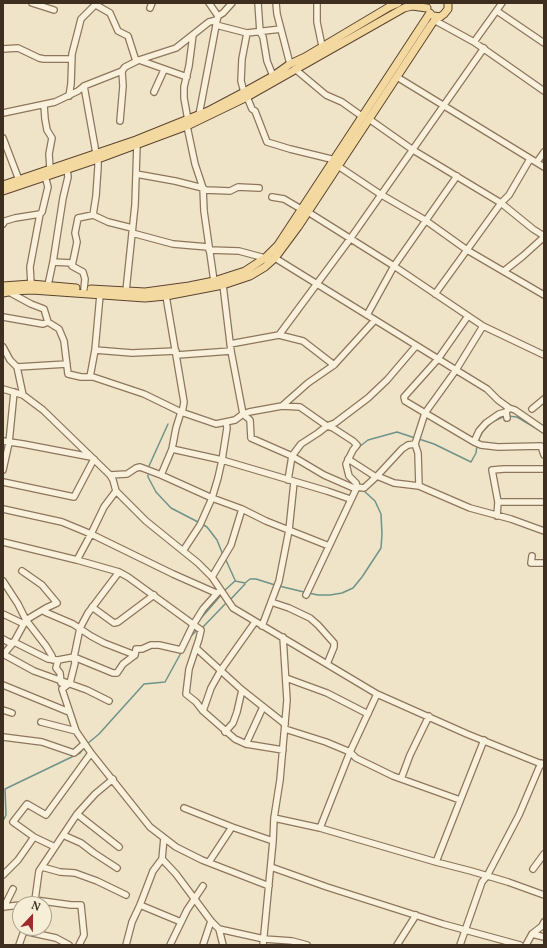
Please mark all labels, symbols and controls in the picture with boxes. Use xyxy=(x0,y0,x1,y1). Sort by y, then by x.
north arrow xyxy=(12,896,52,936)
text: N xyxy=(29,897,43,914)

